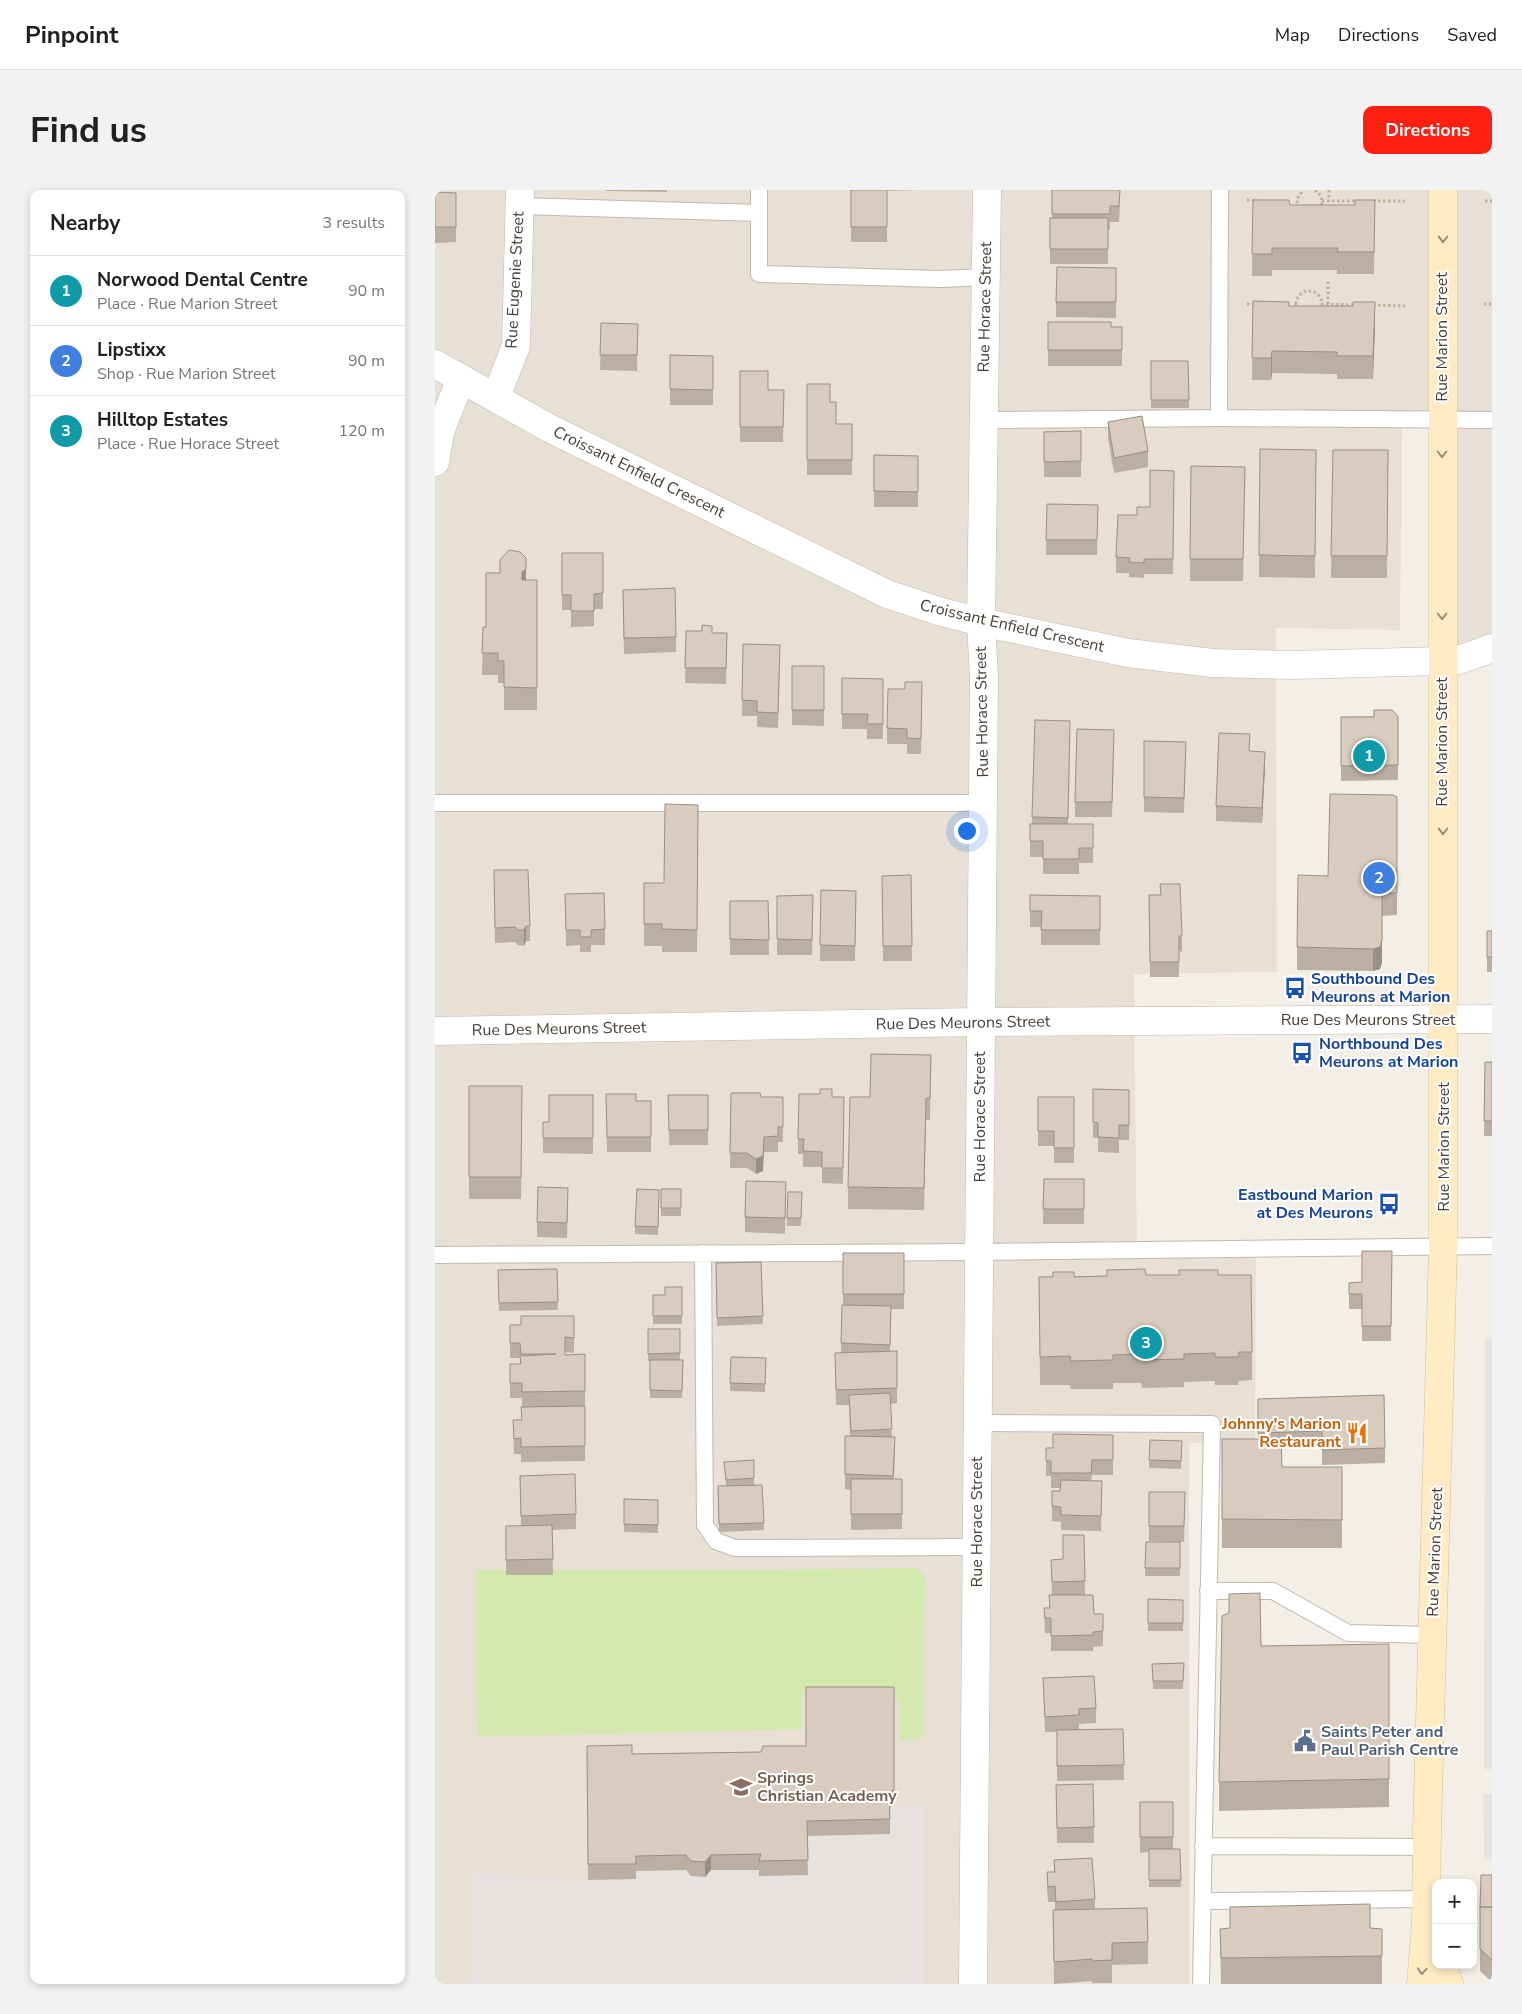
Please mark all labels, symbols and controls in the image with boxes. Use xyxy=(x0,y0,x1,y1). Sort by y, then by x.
text: Pinpoint xyxy=(25,19,118,51)
text: Map xyxy=(1275,23,1310,47)
text: Directions xyxy=(1338,23,1419,47)
text: Saved xyxy=(1447,23,1497,47)
button: Directions xyxy=(1363,106,1492,154)
text: Find us xyxy=(30,107,147,154)
text: Nearby xyxy=(50,209,120,237)
street label: Rue Eugenie Street xyxy=(500,210,530,349)
text: 3 results xyxy=(323,212,385,234)
one-way arrow xyxy=(1438,235,1448,243)
street label: Rue Horace Street xyxy=(973,241,997,373)
text: Norwood Dental Centre xyxy=(97,267,308,293)
street label: Rue Marion Street xyxy=(1431,272,1453,402)
text: 1 xyxy=(61,280,71,302)
text: 90 m xyxy=(348,280,385,302)
text: Place · Rue Marion Street xyxy=(97,293,278,315)
text: Lipstixx xyxy=(97,337,166,363)
text: 2 xyxy=(61,350,71,372)
text: 90 m xyxy=(348,350,385,372)
text: Shop · Rue Marion Street xyxy=(97,363,276,385)
text: Hilltop Estates xyxy=(97,407,228,433)
text: 3 xyxy=(61,420,71,442)
text: 120 m xyxy=(338,420,385,442)
street label: Croissant Enfield Crescent xyxy=(549,421,729,523)
text: Place · Rue Horace Street xyxy=(97,433,279,455)
one-way arrow xyxy=(1437,450,1447,458)
street label: Croissant Enfield Crescent xyxy=(918,594,1107,658)
one-way arrow xyxy=(1437,612,1447,620)
street label: Rue Horace Street xyxy=(970,646,994,778)
street label: Rue Marion Street xyxy=(1431,677,1453,807)
pin: 1 xyxy=(1353,737,1385,775)
your location xyxy=(954,818,980,844)
one-way arrow xyxy=(1438,828,1448,835)
pin: 2 xyxy=(1363,859,1395,897)
place label: Southbound Des Meurons at Marion xyxy=(1311,968,1450,1008)
bus stop icon: Southbound Des Meurons at Marion xyxy=(1282,975,1308,1001)
street label: Rue Des Meurons Street xyxy=(1281,1009,1456,1031)
street label: Rue Des Meurons Street xyxy=(875,1010,1051,1036)
street label: Rue Des Meurons Street xyxy=(471,1016,647,1042)
place label: Northbound Des Meurons at Marion xyxy=(1319,1033,1458,1073)
bus stop icon: Northbound Des Meurons at Marion xyxy=(1289,1040,1315,1066)
street label: Rue Horace Street xyxy=(969,1051,991,1183)
street label: Rue Marion Street xyxy=(1433,1082,1455,1212)
place label: Eastbound Marion at Des Meurons xyxy=(1238,1184,1373,1224)
bus stop icon: Eastbound Marion at Des Meurons xyxy=(1376,1191,1402,1217)
pin: 3 xyxy=(1130,1324,1162,1362)
place label: Johnny's Marion Restaurant xyxy=(1221,1413,1342,1453)
restaurant icon: Johnny's Marion Restaurant xyxy=(1344,1420,1370,1446)
street label: Rue Horace Street xyxy=(966,1456,988,1588)
street label: Rue Marion Street xyxy=(1422,1486,1448,1617)
place label: Saints Peter and Paul Parish Centre xyxy=(1321,1721,1459,1761)
public building icon: Saints Peter and Paul Parish Centre xyxy=(1292,1728,1318,1754)
place label: Springs Christian Academy xyxy=(757,1767,897,1807)
school or university icon: Springs Christian Academy xyxy=(728,1774,754,1800)
map controls xyxy=(1432,1879,1477,1969)
button: + xyxy=(1432,1879,1477,1924)
button: − xyxy=(1432,1924,1477,1969)
one-way arrow xyxy=(1417,1967,1428,1975)

